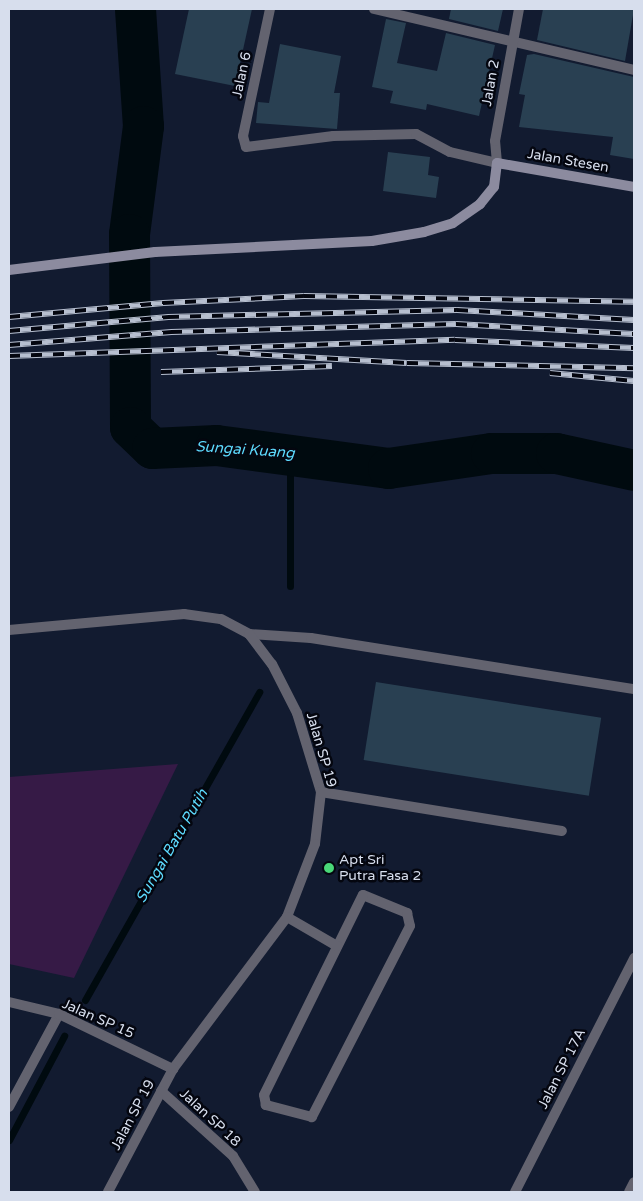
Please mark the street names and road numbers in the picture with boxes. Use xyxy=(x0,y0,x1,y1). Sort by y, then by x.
street label: Jalan 6 xyxy=(229,50,255,100)
street label: Jalan 2 xyxy=(479,59,503,107)
street label: Jalan Stesen xyxy=(526,146,610,176)
street label: Jalan SP 19 xyxy=(302,711,340,789)
street label: Jalan SP 15 xyxy=(59,996,137,1042)
street label: Jalan SP 17A xyxy=(535,1026,589,1112)
street label: Jalan SP 19 xyxy=(107,1077,159,1153)
street label: Jalan SP 18 xyxy=(176,1086,244,1150)

